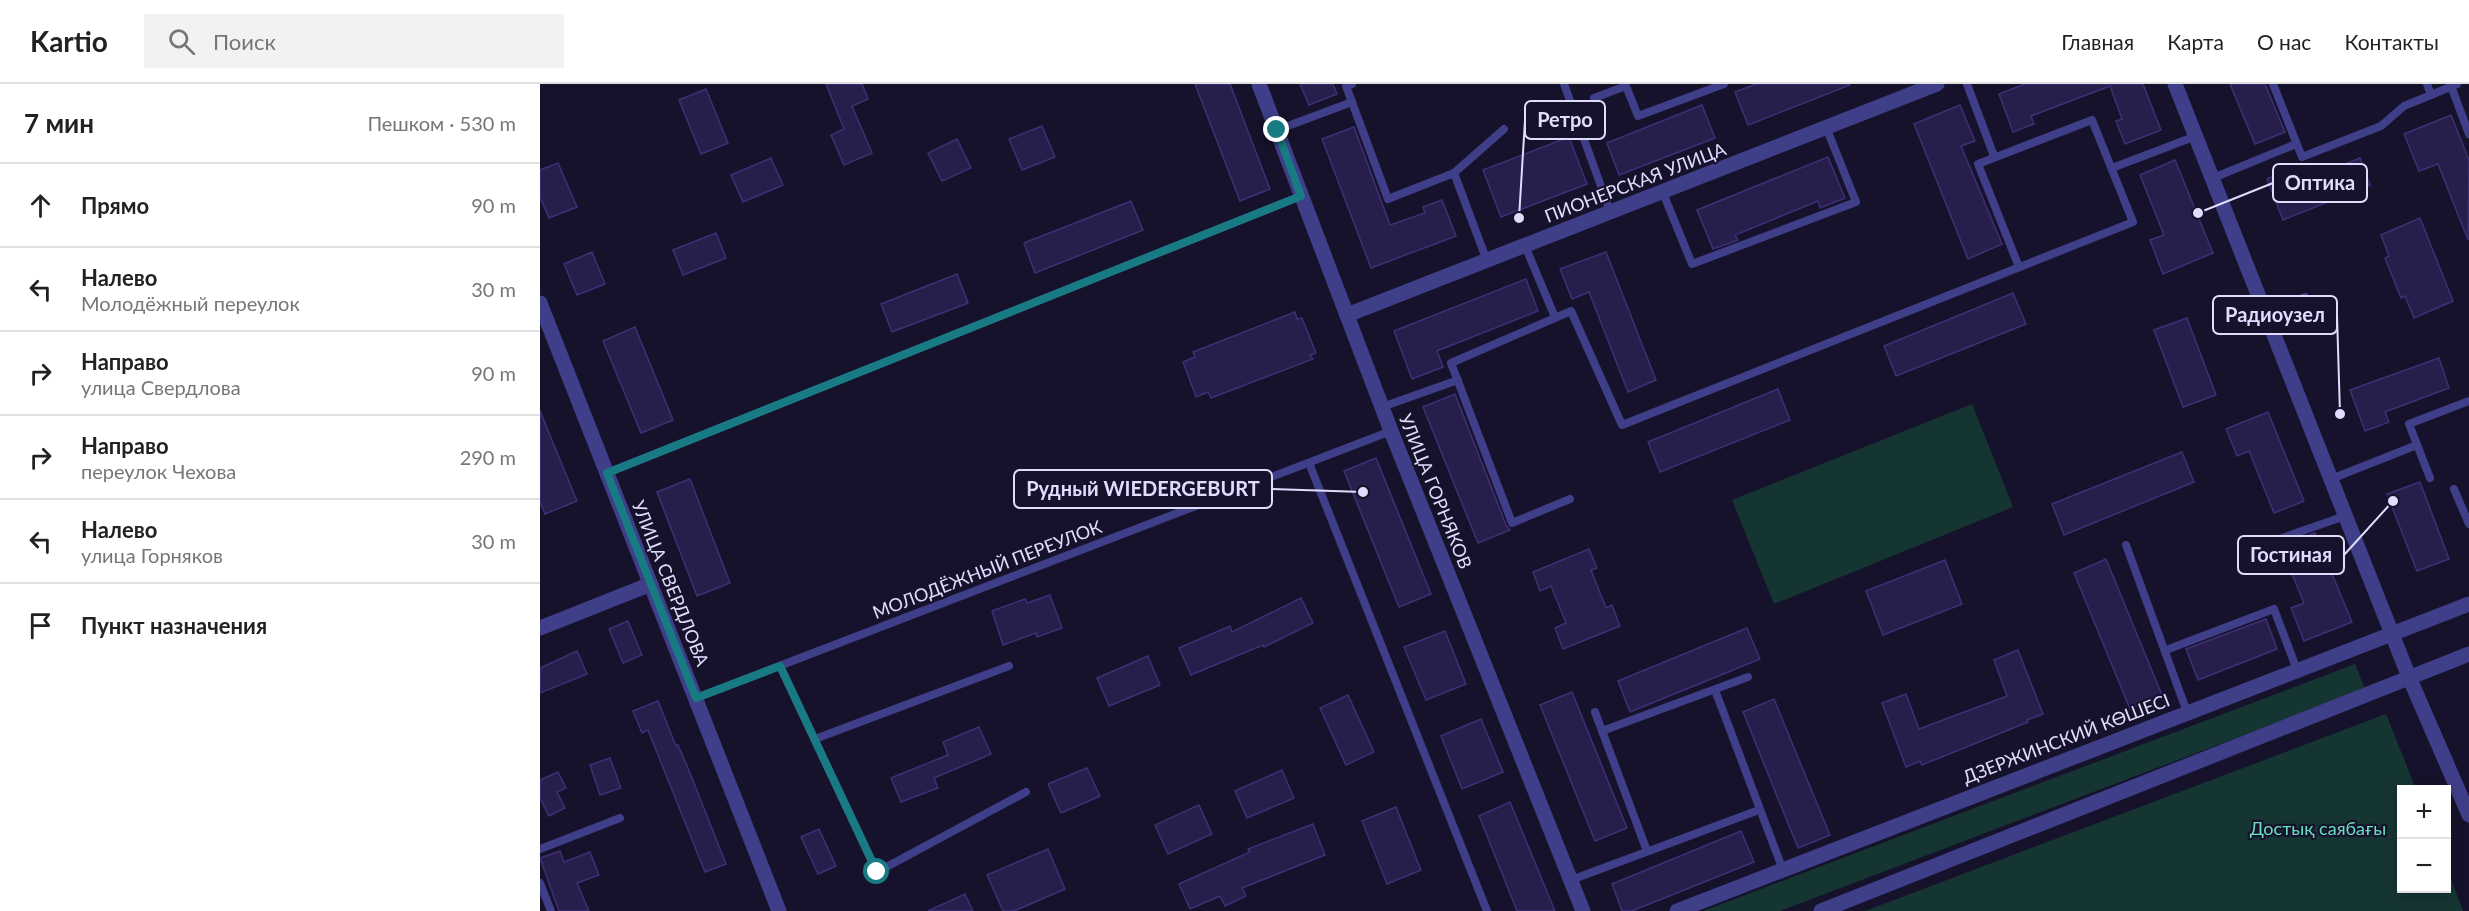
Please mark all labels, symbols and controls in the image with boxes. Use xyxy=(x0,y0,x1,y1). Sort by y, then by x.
search box xyxy=(144,14,564,68)
text: Kartio xyxy=(30,24,108,58)
icon: search xyxy=(165,25,198,58)
text: Поиск xyxy=(213,28,276,55)
text: Главная xyxy=(2061,29,2134,54)
text: Карта xyxy=(2167,29,2224,54)
text: О нас xyxy=(2257,29,2311,54)
text: Контакты xyxy=(2344,29,2439,54)
callout: Ретро xyxy=(1525,101,1605,139)
text: 7 мин xyxy=(24,107,94,139)
text: Ретро xyxy=(1537,107,1593,131)
text: Пешком · 530 m xyxy=(367,111,516,135)
route end xyxy=(1263,116,1289,142)
street label: ПИОНЕРСКАЯ УЛИЦА xyxy=(1541,137,1730,227)
callout: Оптика xyxy=(2273,164,2367,202)
text: Оптика xyxy=(2285,170,2355,194)
icon: ahead xyxy=(24,189,57,222)
text: Прямо xyxy=(81,192,149,219)
text: 90 m xyxy=(471,193,516,217)
text: Налево xyxy=(81,264,157,291)
icon: left xyxy=(24,273,57,306)
text: 30 m xyxy=(471,277,516,301)
text: Молодёжный переулок xyxy=(81,291,300,315)
callout: Радиоузел xyxy=(2213,296,2337,334)
text: Радиоузел xyxy=(2225,302,2325,326)
text: Направо xyxy=(81,348,169,375)
icon: right xyxy=(24,357,57,390)
text: 90 m xyxy=(471,361,516,385)
text: улица Свердлова xyxy=(81,375,241,399)
street label: УЛИЦА ГОРНЯКОВ xyxy=(1395,410,1477,572)
text: Направо xyxy=(81,432,169,459)
icon: right xyxy=(24,441,57,474)
text: 290 m xyxy=(460,445,516,469)
text: переулок Чехова xyxy=(81,459,236,483)
callout: Рудный WIEDERGEBURT xyxy=(1014,470,1272,508)
text: Рудный WIEDERGEBURT xyxy=(1026,476,1260,500)
street label: УЛИЦА СВЕРДЛОВА xyxy=(628,497,715,670)
street label: МОЛОДЁЖНЫЙ ПЕРЕУЛОК xyxy=(869,515,1105,623)
text: Налево xyxy=(81,516,157,543)
icon: left xyxy=(24,525,57,558)
text: 30 m xyxy=(471,529,516,553)
callout: Гостиная xyxy=(2238,536,2344,574)
text: Гостиная xyxy=(2250,542,2332,566)
text: улица Горняков xyxy=(81,543,223,567)
icon: arrive xyxy=(24,609,57,642)
text: Пункт назначения xyxy=(81,612,267,639)
street label: ДЗЕРЖИНСКИЙ КӨШЕСІ xyxy=(1959,688,2173,788)
map controls xyxy=(2397,785,2451,893)
button: + xyxy=(2397,785,2451,839)
park label: Достық саябағы xyxy=(2250,817,2386,839)
button: − xyxy=(2397,839,2451,893)
route start xyxy=(863,858,889,884)

